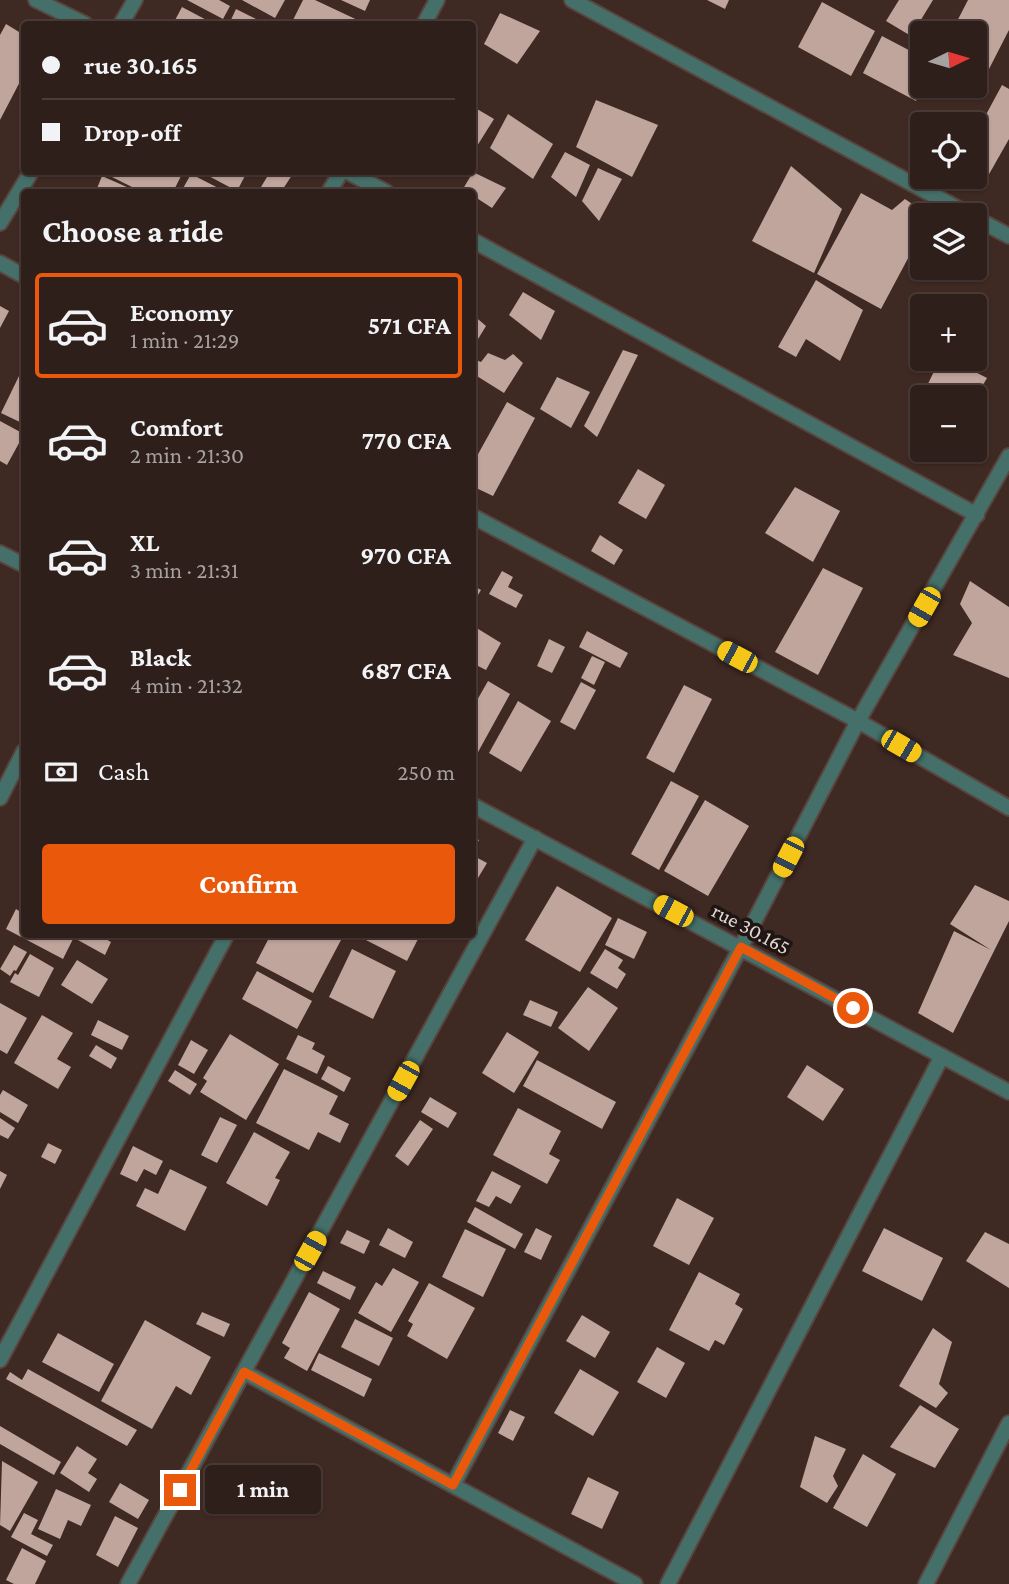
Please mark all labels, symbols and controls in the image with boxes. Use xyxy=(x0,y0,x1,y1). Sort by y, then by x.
north arrow xyxy=(910,21,987,98)
map controls xyxy=(910,21,987,462)
text: rue 30.165 xyxy=(84,51,198,80)
button: locate xyxy=(910,112,987,189)
text: Drop-off xyxy=(84,118,181,147)
button: layers xyxy=(910,203,987,280)
text: Choose a ride xyxy=(42,213,223,249)
icon: car xyxy=(46,294,109,357)
button: + xyxy=(910,294,987,371)
text: Economy xyxy=(130,298,233,327)
text: 571 CFA xyxy=(367,311,451,340)
text: 1 min · 21:29 xyxy=(130,327,239,353)
button: − xyxy=(910,385,987,462)
icon: car xyxy=(46,409,109,472)
text: Comfort xyxy=(130,413,223,442)
text: 770 CFA xyxy=(361,426,451,455)
text: 2 min · 21:30 xyxy=(130,442,244,468)
icon: car xyxy=(46,524,109,587)
text: XL xyxy=(130,528,159,557)
text: 970 CFA xyxy=(360,541,451,570)
text: 3 min · 21:31 xyxy=(130,557,239,583)
car xyxy=(905,584,944,630)
car xyxy=(714,638,761,676)
icon: car xyxy=(46,639,109,702)
text: Black xyxy=(130,643,191,672)
text: 687 CFA xyxy=(361,656,451,685)
text: 4 min · 21:32 xyxy=(130,672,243,698)
car xyxy=(878,726,925,766)
icon: cash xyxy=(42,753,80,791)
text: Cash xyxy=(98,757,149,786)
text: 250 m xyxy=(397,759,455,785)
car xyxy=(770,834,807,880)
button: Confirm xyxy=(42,844,455,924)
car xyxy=(650,892,697,930)
street label: rue 30.165 xyxy=(708,898,794,960)
route start xyxy=(837,992,869,1024)
car xyxy=(384,1058,423,1104)
car xyxy=(291,1228,330,1274)
callout: 1 min xyxy=(204,1466,320,1514)
route end xyxy=(164,1474,196,1506)
text: 1 min xyxy=(237,1476,289,1502)

